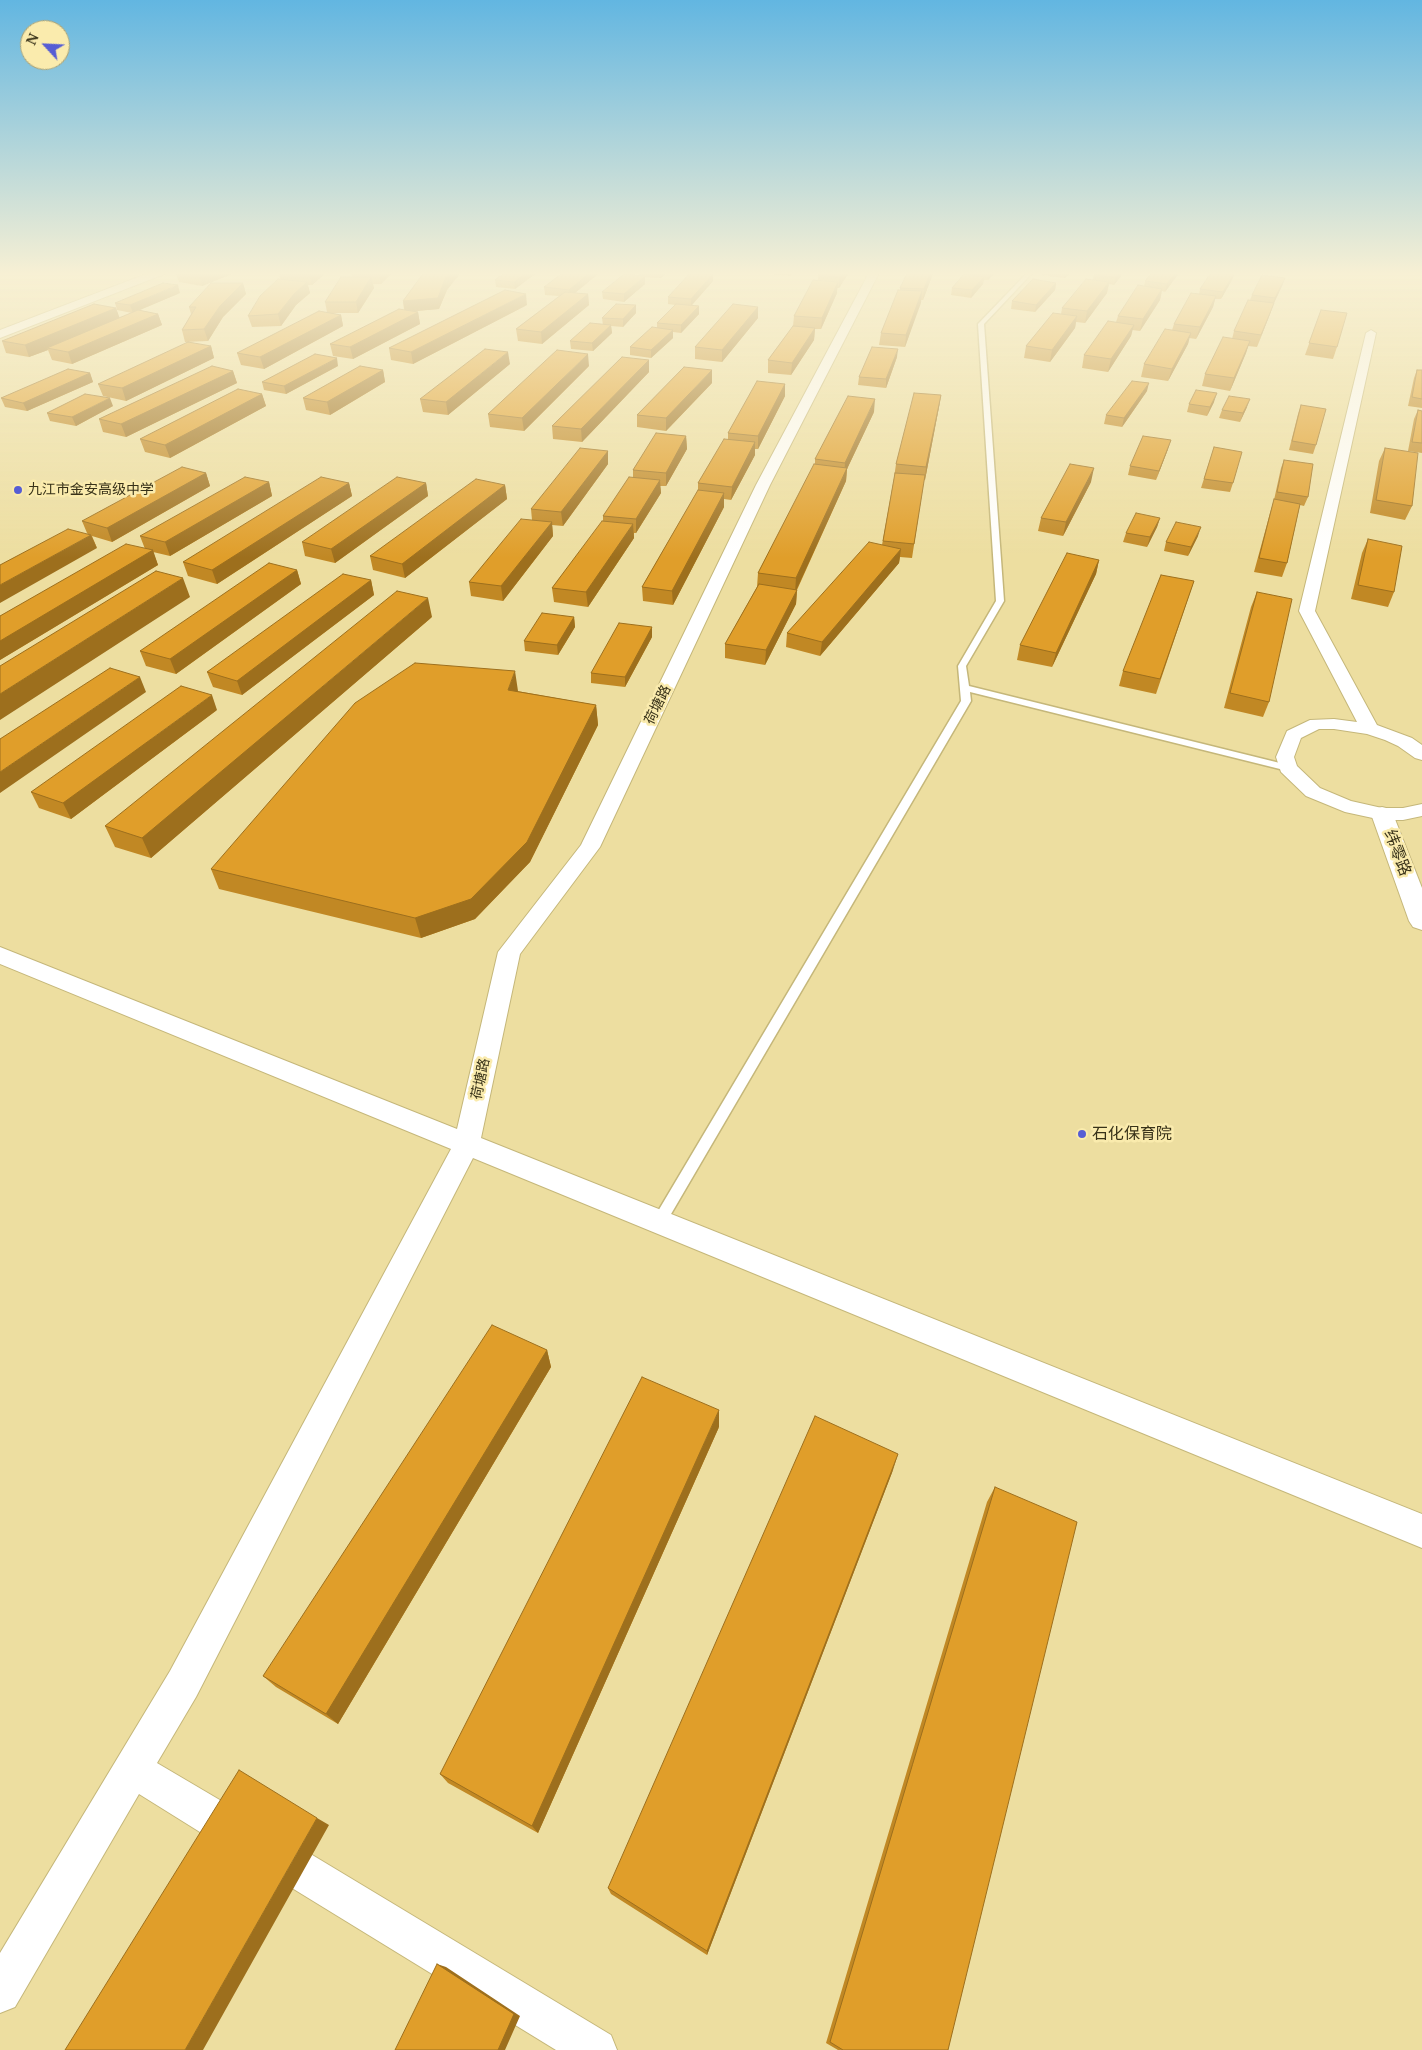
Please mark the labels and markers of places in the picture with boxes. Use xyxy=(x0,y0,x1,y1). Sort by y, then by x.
place label: 九江市金安高级中学 xyxy=(28,482,154,498)
marker: 九江市金安高级中学 xyxy=(12,484,24,496)
place label: 石化保育院 xyxy=(1092,1124,1172,1144)
marker: 石化保育院 xyxy=(1076,1128,1088,1140)

